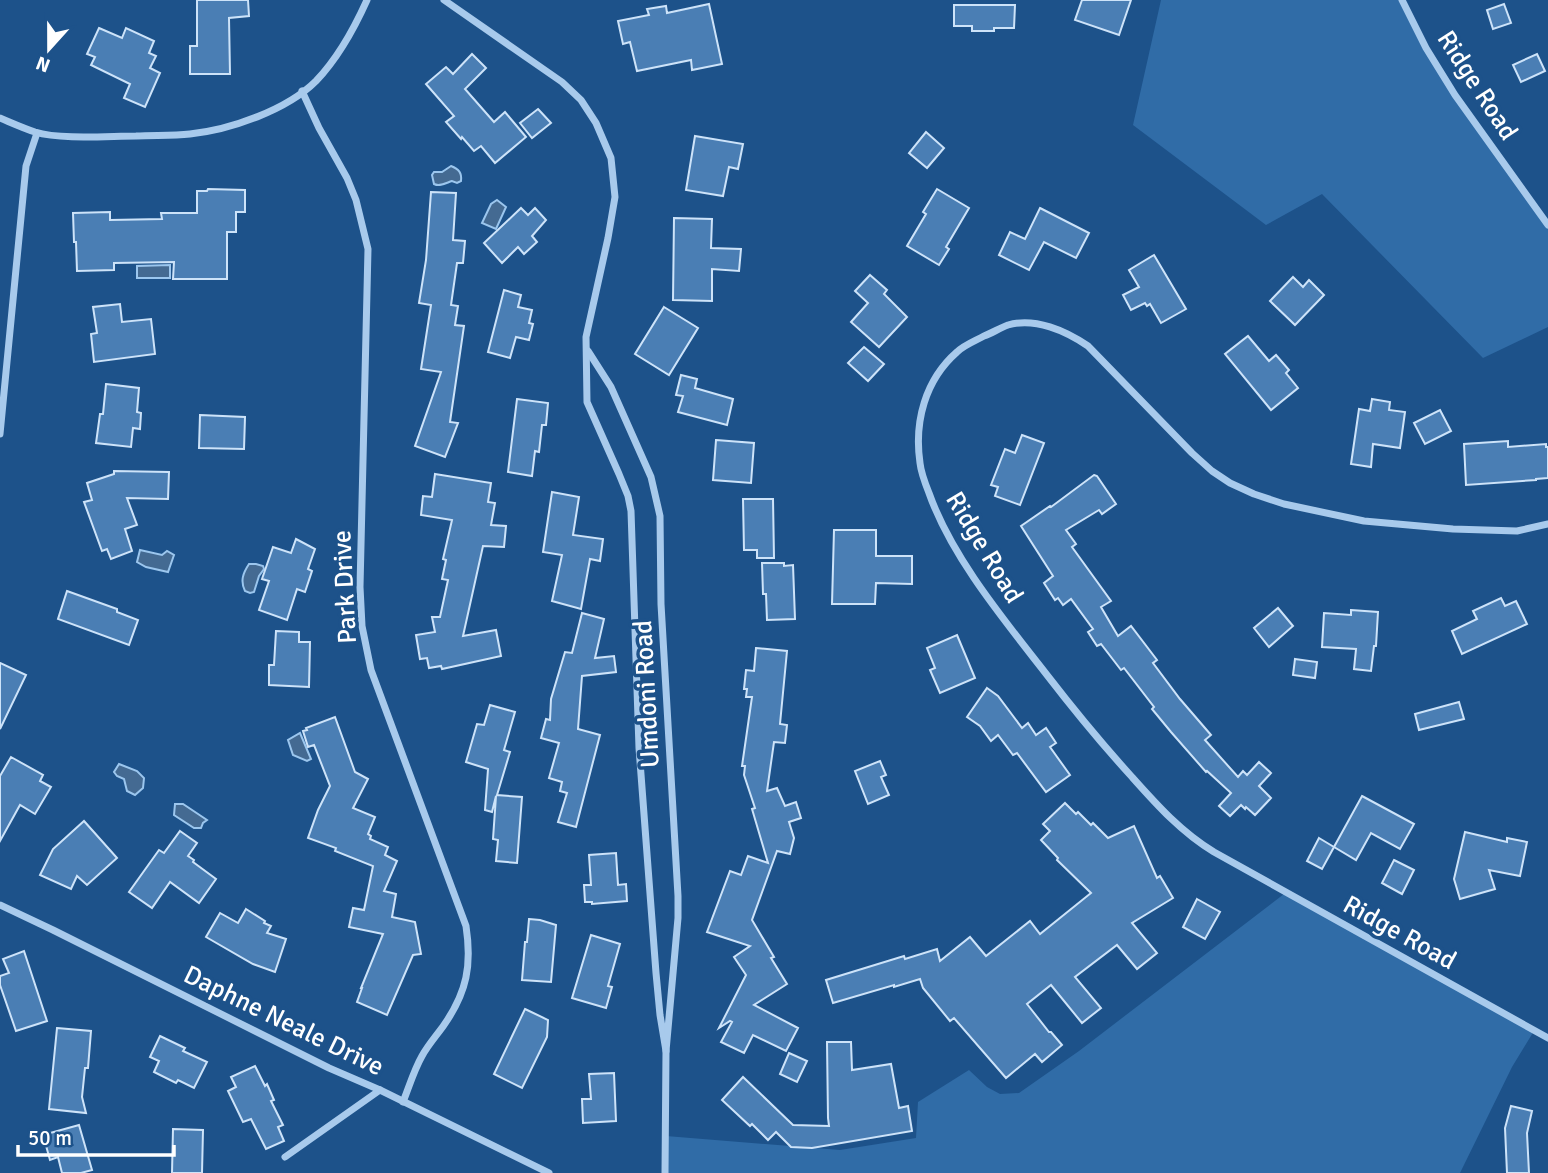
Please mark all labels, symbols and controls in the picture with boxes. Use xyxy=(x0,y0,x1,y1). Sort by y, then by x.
north arrow xyxy=(14,14,84,84)
street label: Ridge Road xyxy=(1430,25,1525,146)
text: N xyxy=(33,50,54,78)
street label: Ridge Road xyxy=(938,486,1030,609)
street label: Park Drive xyxy=(326,529,364,645)
street label: Umdoni Road xyxy=(627,619,667,769)
street label: Ridge Road xyxy=(1337,889,1462,977)
street label: Daphne Neale Drive xyxy=(178,959,389,1083)
scale bar xyxy=(18,1114,173,1158)
text: 50 m xyxy=(28,1125,72,1151)

